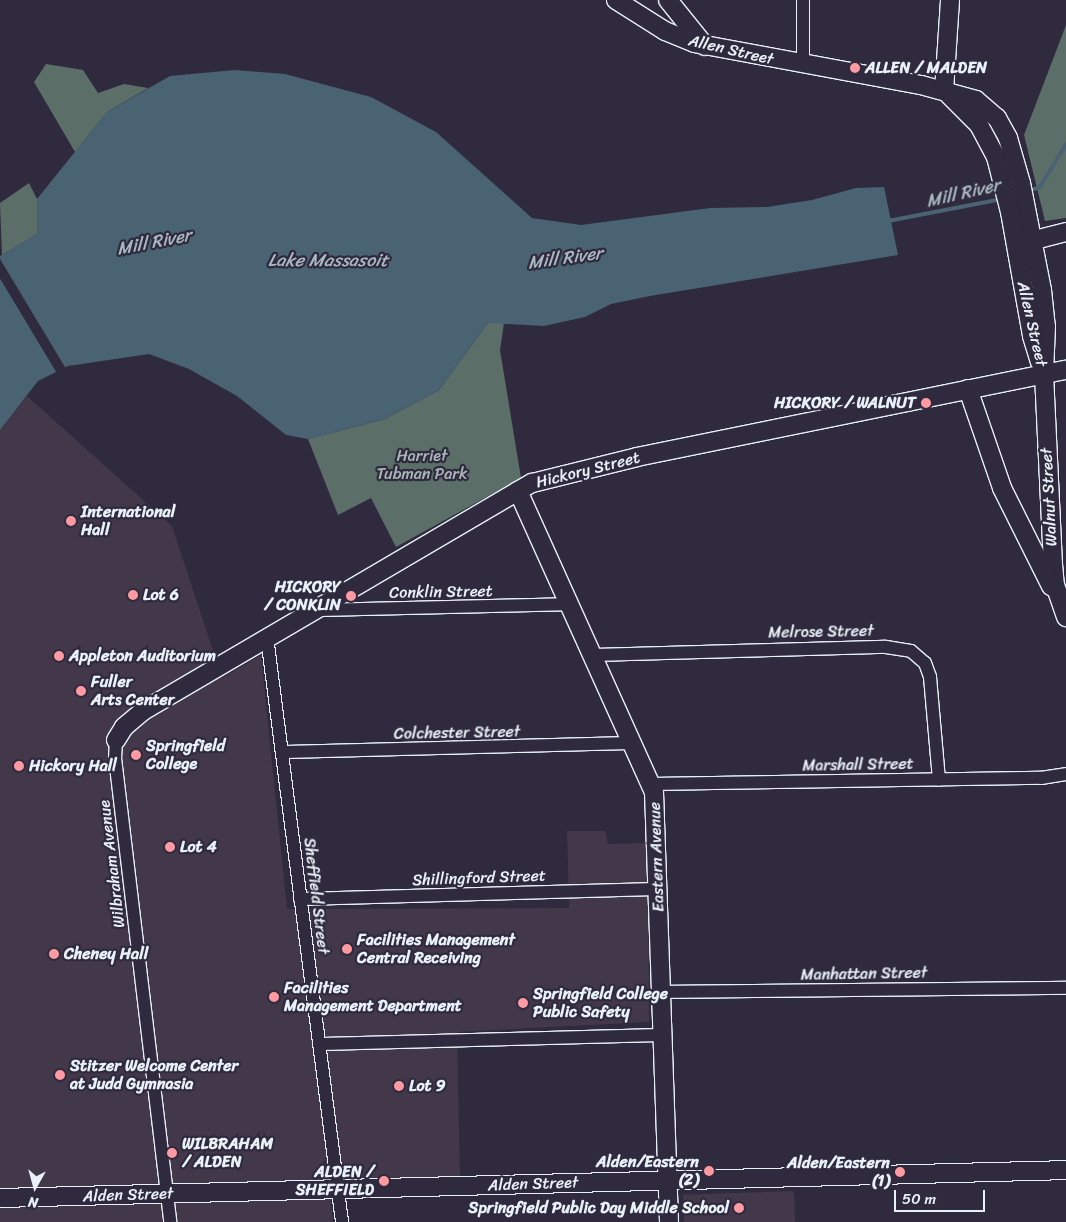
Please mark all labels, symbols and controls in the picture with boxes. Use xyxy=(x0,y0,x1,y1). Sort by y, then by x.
street label: Allen Street xyxy=(686,31,776,69)
place label: ALLEN / MALDEN xyxy=(865,58,987,78)
marker: ALLEN / MALDEN xyxy=(849,62,861,74)
water label: Mill River xyxy=(924,174,1002,212)
water label: Mill River xyxy=(115,224,193,260)
water label: Mill River xyxy=(526,242,604,274)
water label: Lake Massasoit xyxy=(268,249,388,271)
street label: Allen Street xyxy=(1013,279,1051,369)
place label: HICKORY / WALNUT xyxy=(774,393,916,413)
marker: HICKORY / WALNUT xyxy=(920,397,932,409)
park label: Harriet Tubman Park xyxy=(377,446,467,484)
street label: Walnut Street xyxy=(1037,447,1061,547)
street label: Hickory Street xyxy=(534,448,642,492)
place label: International Hall xyxy=(81,502,175,540)
marker: International Hall xyxy=(65,515,77,527)
place label: HICKORY / CONKLIN xyxy=(264,577,341,615)
street label: Conklin Street xyxy=(389,581,493,603)
place label: Lot 6 xyxy=(143,585,179,605)
marker: Lot 6 xyxy=(127,589,139,601)
marker: HICKORY / CONKLIN xyxy=(345,590,357,602)
street label: Melrose Street xyxy=(768,621,874,643)
place label: Appleton Auditorium xyxy=(69,646,216,666)
marker: Appleton Auditorium xyxy=(53,650,65,662)
place label: Fuller Arts Center xyxy=(91,672,174,710)
marker: Fuller Arts Center xyxy=(75,685,87,697)
street label: Colchester Street xyxy=(394,722,520,744)
place label: Springfield College xyxy=(146,736,225,774)
marker: Springfield College xyxy=(130,749,142,761)
street label: Marshall Street xyxy=(802,754,914,776)
place label: Hickory Hall xyxy=(29,756,117,776)
marker: Hickory Hall xyxy=(13,760,25,772)
street label: Wilbraham Avenue xyxy=(95,799,129,929)
street label: Eastern Avenue xyxy=(645,802,669,912)
place label: Lot 4 xyxy=(180,837,217,857)
street label: Sheffield Street xyxy=(299,837,333,955)
marker: Lot 4 xyxy=(164,841,176,853)
street label: Shillingford Street xyxy=(412,866,546,890)
place label: Facilities Management Central Receiving xyxy=(357,930,515,968)
marker: Facilities Management Central Receiving xyxy=(341,943,353,955)
place label: Cheney Hall xyxy=(64,944,148,964)
marker: Cheney Hall xyxy=(48,948,60,960)
street label: Manhattan Street xyxy=(800,963,928,985)
place label: Facilities Management Department xyxy=(284,978,460,1016)
place label: Springfield College Public Safety xyxy=(533,984,668,1022)
marker: Facilities Management Department xyxy=(268,991,280,1003)
marker: Springfield College Public Safety xyxy=(517,997,529,1009)
place label: Stitzer Welcome Center at Judd Gymnasia xyxy=(70,1056,239,1094)
marker: Stitzer Welcome Center at Judd Gymnasia xyxy=(54,1069,66,1081)
place label: Lot 9 xyxy=(409,1076,445,1096)
marker: Lot 9 xyxy=(393,1080,405,1092)
place label: WILBRAHAM / ALDEN xyxy=(182,1134,273,1172)
marker: WILBRAHAM / ALDEN xyxy=(166,1147,178,1159)
place label: Alden/Eastern (2) xyxy=(596,1152,699,1190)
place label: Alden/Eastern (1) xyxy=(787,1153,890,1191)
north arrow xyxy=(10,1162,60,1212)
place label: ALDEN / SHEFFIELD xyxy=(296,1162,374,1200)
marker: Alden/Eastern (2) xyxy=(703,1165,715,1177)
marker: Alden/Eastern (1) xyxy=(894,1166,906,1178)
street label: Alden Street xyxy=(487,1173,579,1195)
marker: ALDEN / SHEFFIELD xyxy=(378,1175,390,1187)
scale bar xyxy=(896,1180,987,1212)
street label: Alden Street xyxy=(82,1184,174,1206)
text: 50 m xyxy=(902,1186,936,1212)
text: N xyxy=(27,1189,39,1215)
place label: Springfield Public Day Middle School xyxy=(469,1198,729,1218)
marker: Springfield Public Day Middle School xyxy=(733,1202,745,1214)

